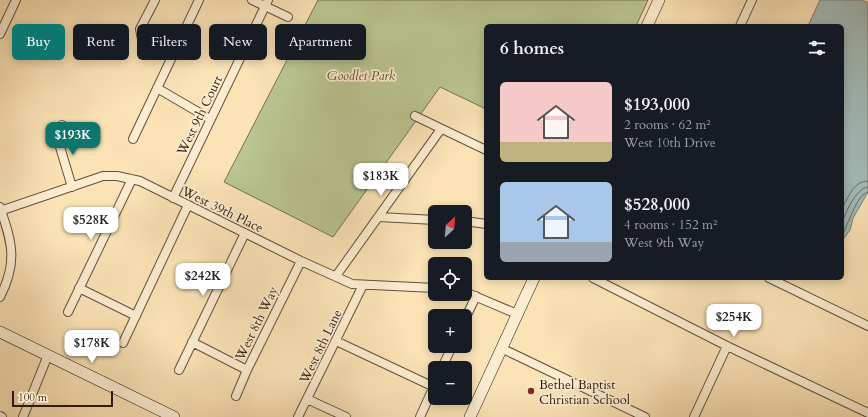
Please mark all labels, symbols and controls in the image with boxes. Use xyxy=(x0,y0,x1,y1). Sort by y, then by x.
chip: Buy xyxy=(12,24,65,60)
chip: Rent xyxy=(73,24,129,60)
chip: Filters xyxy=(137,24,201,60)
chip: New xyxy=(209,24,267,60)
chip: Apartment xyxy=(275,24,366,60)
text: 6 homes xyxy=(500,37,564,60)
icon: filters xyxy=(806,37,828,59)
park label: Goodlet Park xyxy=(327,67,396,85)
street label: West 9th Court xyxy=(172,73,227,159)
text: $193,000 xyxy=(624,93,690,116)
icon: home xyxy=(532,98,580,146)
text: 2 rooms · 62 m² xyxy=(624,116,711,134)
pin: $193K xyxy=(45,122,101,156)
text: $193K xyxy=(54,126,92,144)
text: West 10th Drive xyxy=(624,134,716,152)
pin: $183K xyxy=(353,163,409,197)
text: $183K xyxy=(362,167,400,185)
street label: West 39th Place xyxy=(178,182,266,237)
text: $528,000 xyxy=(624,193,690,216)
icon: home xyxy=(532,198,580,246)
north arrow xyxy=(428,205,472,249)
map controls xyxy=(428,205,472,405)
pin: $528K xyxy=(63,207,119,241)
text: $528K xyxy=(72,211,110,229)
text: 4 rooms · 152 m² xyxy=(624,216,717,234)
text: West 9th Way xyxy=(624,234,704,252)
button: locate xyxy=(428,257,472,301)
pin: $242K xyxy=(175,263,231,297)
text: $242K xyxy=(184,267,222,285)
street label: West 8th Way xyxy=(231,283,283,364)
pin: $254K xyxy=(706,304,762,338)
street label: West 8th Lane xyxy=(295,306,347,387)
text: $254K xyxy=(715,308,753,326)
button: + xyxy=(428,309,472,353)
pin: $178K xyxy=(64,330,120,364)
text: $178K xyxy=(73,334,111,352)
button: − xyxy=(428,361,472,405)
place label: Bethel Baptist Christian School xyxy=(539,376,631,409)
marker: Bethel Baptist Christian School xyxy=(526,386,536,396)
scale bar xyxy=(12,389,113,408)
text: 100 m xyxy=(18,390,47,405)

